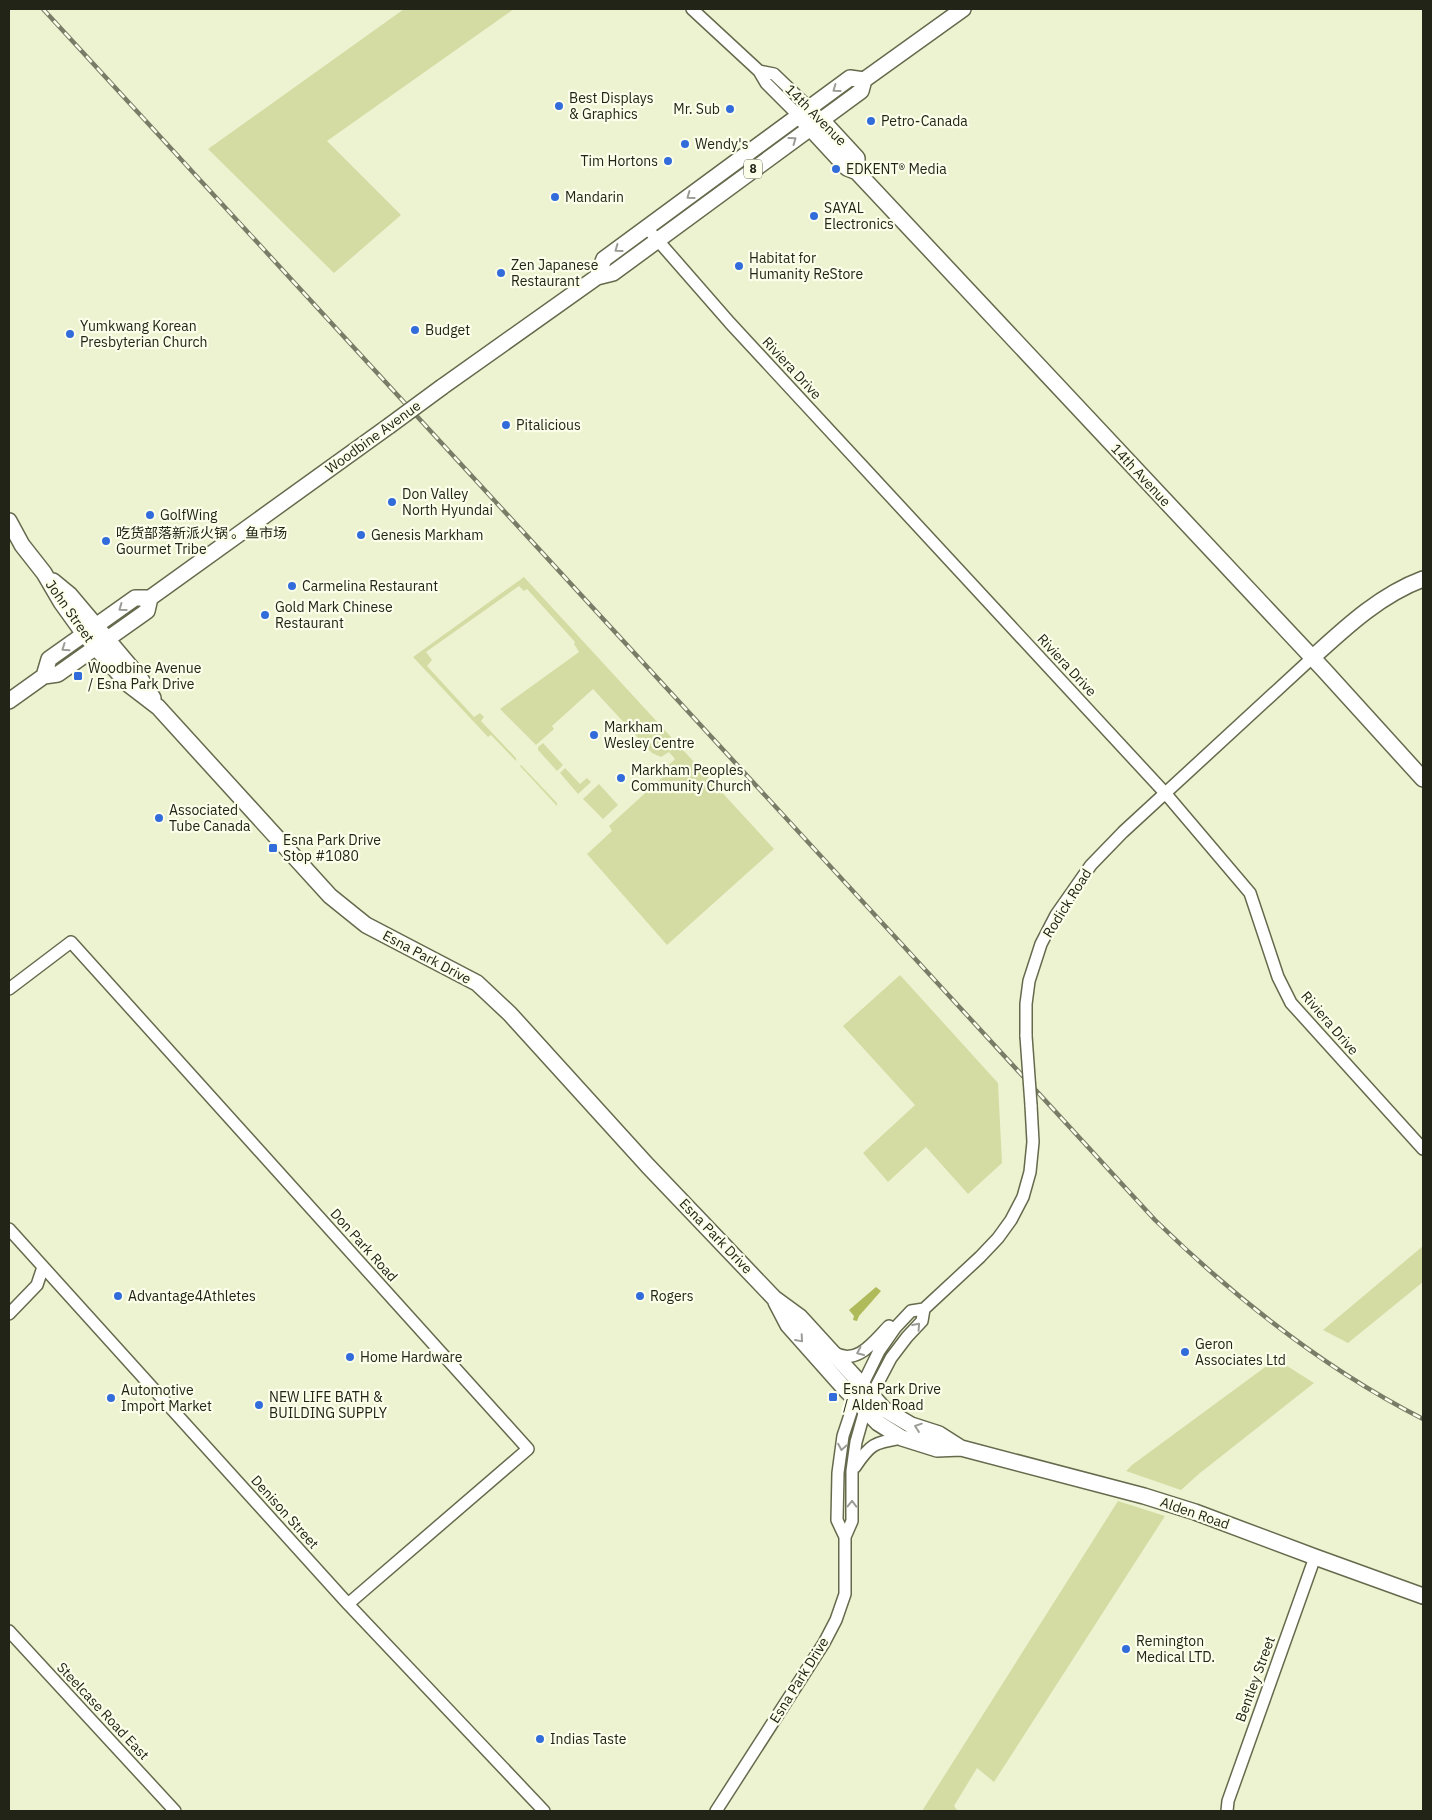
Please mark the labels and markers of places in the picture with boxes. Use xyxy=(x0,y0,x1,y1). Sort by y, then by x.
place label: Best Displays & Graphics xyxy=(569,89,654,123)
marker: Best Displays & Graphics xyxy=(553,100,565,112)
place label: Mr. Sub xyxy=(673,100,720,118)
marker: Mr. Sub xyxy=(724,103,736,115)
place label: Petro-Canada xyxy=(881,112,968,130)
marker: Petro-Canada xyxy=(865,115,877,127)
place label: Wendy's xyxy=(695,135,749,153)
marker: Wendy's xyxy=(679,138,691,150)
place label: Tim Hortons xyxy=(581,152,658,170)
marker: Tim Hortons xyxy=(662,155,674,167)
place label: EDKENT® Media xyxy=(846,160,947,178)
marker: EDKENT® Media xyxy=(830,163,842,175)
place label: Mandarin xyxy=(565,188,624,206)
marker: Mandarin xyxy=(549,191,561,203)
place label: SAYAL Electronics xyxy=(824,199,894,233)
marker: SAYAL Electronics xyxy=(808,210,820,222)
place label: Habitat for Humanity ReStore xyxy=(749,249,863,283)
place label: Zen Japanese Restaurant xyxy=(511,256,599,290)
marker: Habitat for Humanity ReStore xyxy=(733,260,745,272)
marker: Zen Japanese Restaurant xyxy=(495,267,507,279)
place label: Yumkwang Korean Presbyterian Church xyxy=(80,317,208,351)
place label: Budget xyxy=(425,321,470,339)
marker: Budget xyxy=(409,324,421,336)
marker: Yumkwang Korean Presbyterian Church xyxy=(64,328,76,340)
place label: Pitalicious xyxy=(516,416,581,434)
marker: Pitalicious xyxy=(500,419,512,431)
place label: Don Valley North Hyundai xyxy=(402,485,493,519)
marker: Don Valley North Hyundai xyxy=(386,496,398,508)
place label: GolfWing xyxy=(160,506,218,524)
marker: GolfWing xyxy=(144,509,156,521)
place label: 吃货部落新派火锅 。鱼市场 Gourmet Tribe xyxy=(116,524,287,558)
place label: Genesis Markham xyxy=(371,526,484,544)
marker: Genesis Markham xyxy=(355,529,367,541)
marker: 吃货部落新派火锅 。鱼市场 Gourmet Tribe xyxy=(100,535,112,547)
place label: Carmelina Restaurant xyxy=(302,577,438,595)
marker: Carmelina Restaurant xyxy=(286,580,298,592)
place label: Gold Mark Chinese Restaurant xyxy=(275,598,393,632)
marker: Gold Mark Chinese Restaurant xyxy=(259,609,271,621)
place label: Woodbine Avenue / Esna Park Drive xyxy=(88,659,202,693)
marker: Woodbine Avenue / Esna Park Drive xyxy=(72,670,84,682)
place label: Markham Wesley Centre xyxy=(604,718,695,752)
marker: Markham Wesley Centre xyxy=(588,729,600,741)
place label: Markham Peoples Community Church xyxy=(631,761,751,795)
marker: Markham Peoples Community Church xyxy=(615,772,627,784)
place label: Associated Tube Canada xyxy=(169,801,251,835)
marker: Associated Tube Canada xyxy=(153,812,165,824)
place label: Esna Park Drive Stop #1080 xyxy=(283,831,381,865)
marker: Esna Park Drive Stop #1080 xyxy=(267,842,279,854)
place label: Advantage4Athletes xyxy=(128,1287,256,1305)
place label: Rogers xyxy=(650,1287,694,1305)
marker: Advantage4Athletes xyxy=(112,1290,124,1302)
marker: Rogers xyxy=(634,1290,646,1302)
place label: Geron Associates Ltd xyxy=(1195,1335,1286,1369)
marker: Geron Associates Ltd xyxy=(1179,1346,1191,1358)
place label: Home Hardware xyxy=(360,1348,463,1366)
marker: Home Hardware xyxy=(344,1351,356,1363)
place label: Esna Park Drive / Alden Road xyxy=(843,1380,941,1414)
place label: Automotive Import Market xyxy=(121,1381,212,1415)
place label: NEW LIFE BATH & BUILDING SUPPLY xyxy=(269,1388,388,1422)
marker: Esna Park Drive / Alden Road xyxy=(827,1391,839,1403)
marker: Automotive Import Market xyxy=(105,1392,117,1404)
marker: NEW LIFE BATH & BUILDING SUPPLY xyxy=(253,1399,265,1411)
place label: Remington Medical LTD. xyxy=(1136,1632,1215,1666)
marker: Remington Medical LTD. xyxy=(1120,1643,1132,1655)
place label: Indias Taste xyxy=(550,1730,627,1748)
marker: Indias Taste xyxy=(534,1733,546,1745)

